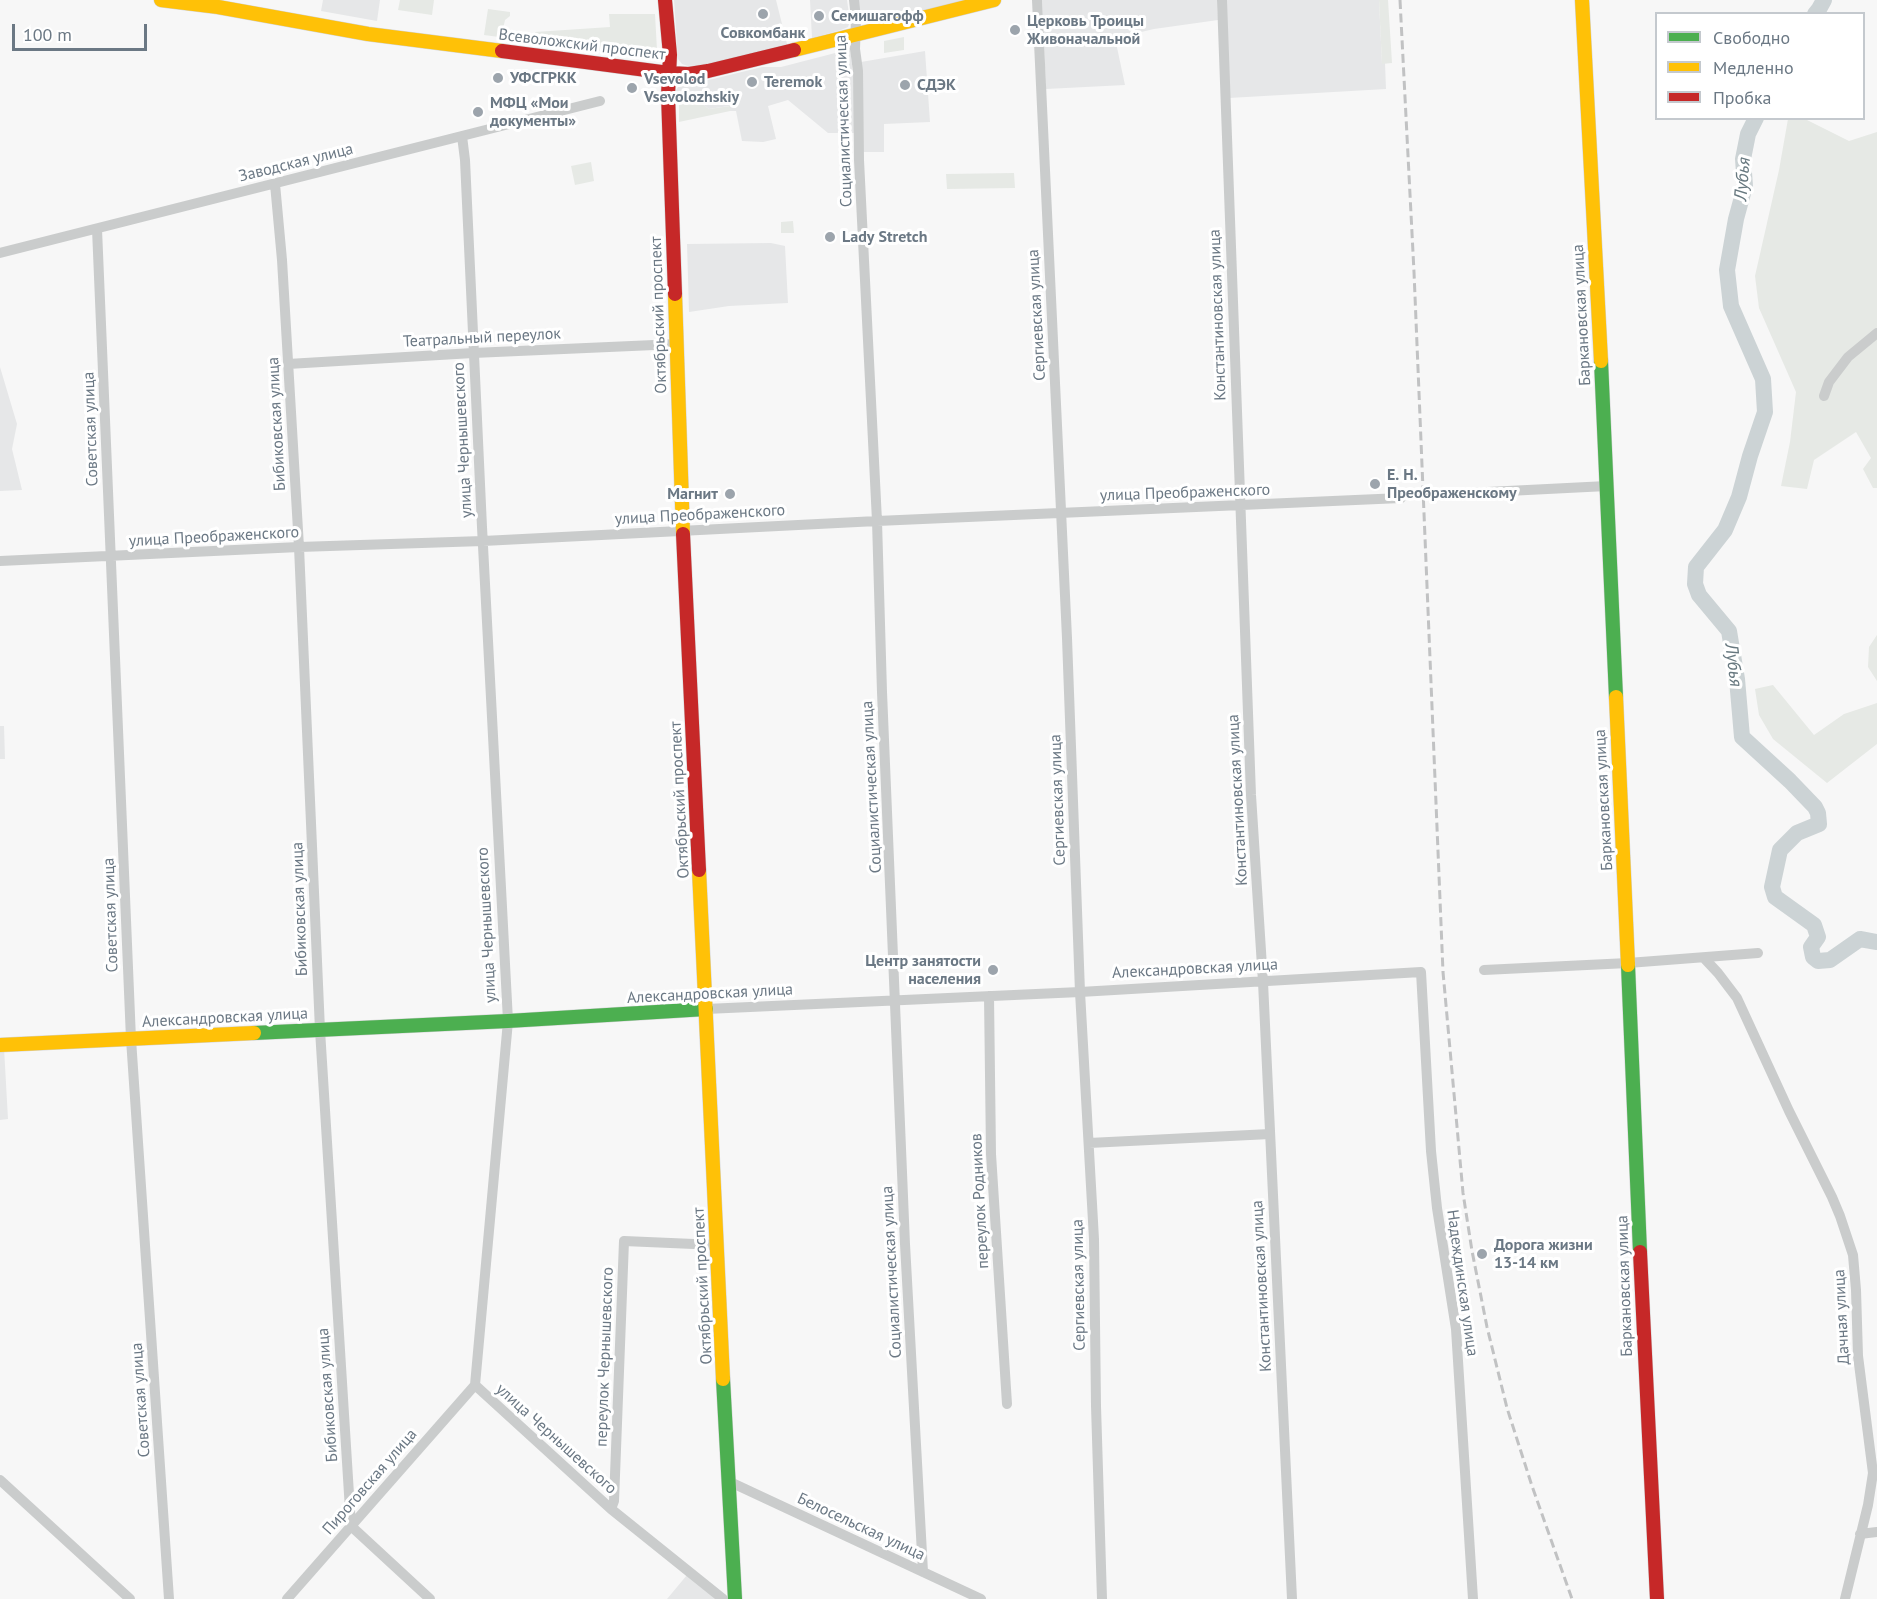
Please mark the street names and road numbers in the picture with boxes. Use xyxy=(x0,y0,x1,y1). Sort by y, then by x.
street label: Всеволожский проспект xyxy=(497,25,667,65)
street label: Социалистическая улица xyxy=(831,34,857,208)
street label: Заводская улица xyxy=(237,140,355,186)
street label: Константиновская улица xyxy=(1205,229,1231,401)
street label: Октябрьский проспект xyxy=(647,236,671,394)
street label: Баркановская улица xyxy=(1569,244,1595,386)
street label: Сергиевская улица xyxy=(1024,249,1050,381)
street label: Театральный переулок xyxy=(402,324,562,352)
street label: Бибиковская улица xyxy=(264,356,290,492)
street label: улица Чернышевского xyxy=(449,362,477,518)
street label: Советская улица xyxy=(79,371,103,487)
street label: улица Преображенского xyxy=(1099,480,1271,506)
street label: улица Преображенского xyxy=(614,501,786,529)
street label: улица Преображенского xyxy=(128,523,300,551)
street label: Социалистическая улица xyxy=(858,700,886,874)
street label: Константиновская улица xyxy=(1224,714,1252,886)
street label: Октябрьский проспект xyxy=(666,721,694,879)
street label: Баркановская улица xyxy=(1591,729,1617,871)
street label: Сергиевская улица xyxy=(1046,734,1070,866)
street label: Бибиковская улица xyxy=(288,842,312,976)
street label: улица Чернышевского xyxy=(473,847,501,1003)
street label: Советская улица xyxy=(99,857,123,973)
street label: Александровская улица xyxy=(1112,955,1278,983)
street label: Александровская улица xyxy=(627,980,793,1008)
street label: Александровская улица xyxy=(142,1004,308,1032)
street label: переулок Родников xyxy=(967,1133,993,1269)
street label: Социалистическая улица xyxy=(878,1185,906,1359)
street label: Константиновская улица xyxy=(1248,1200,1276,1372)
street label: Октябрьский проспект xyxy=(689,1207,717,1365)
street label: Надеждинская улица xyxy=(1442,1208,1482,1358)
street label: Баркановская улица xyxy=(1613,1215,1637,1357)
street label: Сергиевская улица xyxy=(1068,1219,1090,1351)
street label: переулок Чернышевского xyxy=(592,1267,618,1447)
street label: Дачная улица xyxy=(1830,1269,1854,1365)
street label: Бибиковская улица xyxy=(314,1327,342,1463)
street label: Советская улица xyxy=(127,1342,155,1458)
street label: улица Чернышевского xyxy=(492,1380,620,1498)
street label: Пироговская улица xyxy=(319,1425,421,1539)
street label: Белосельская улица xyxy=(794,1489,928,1565)

